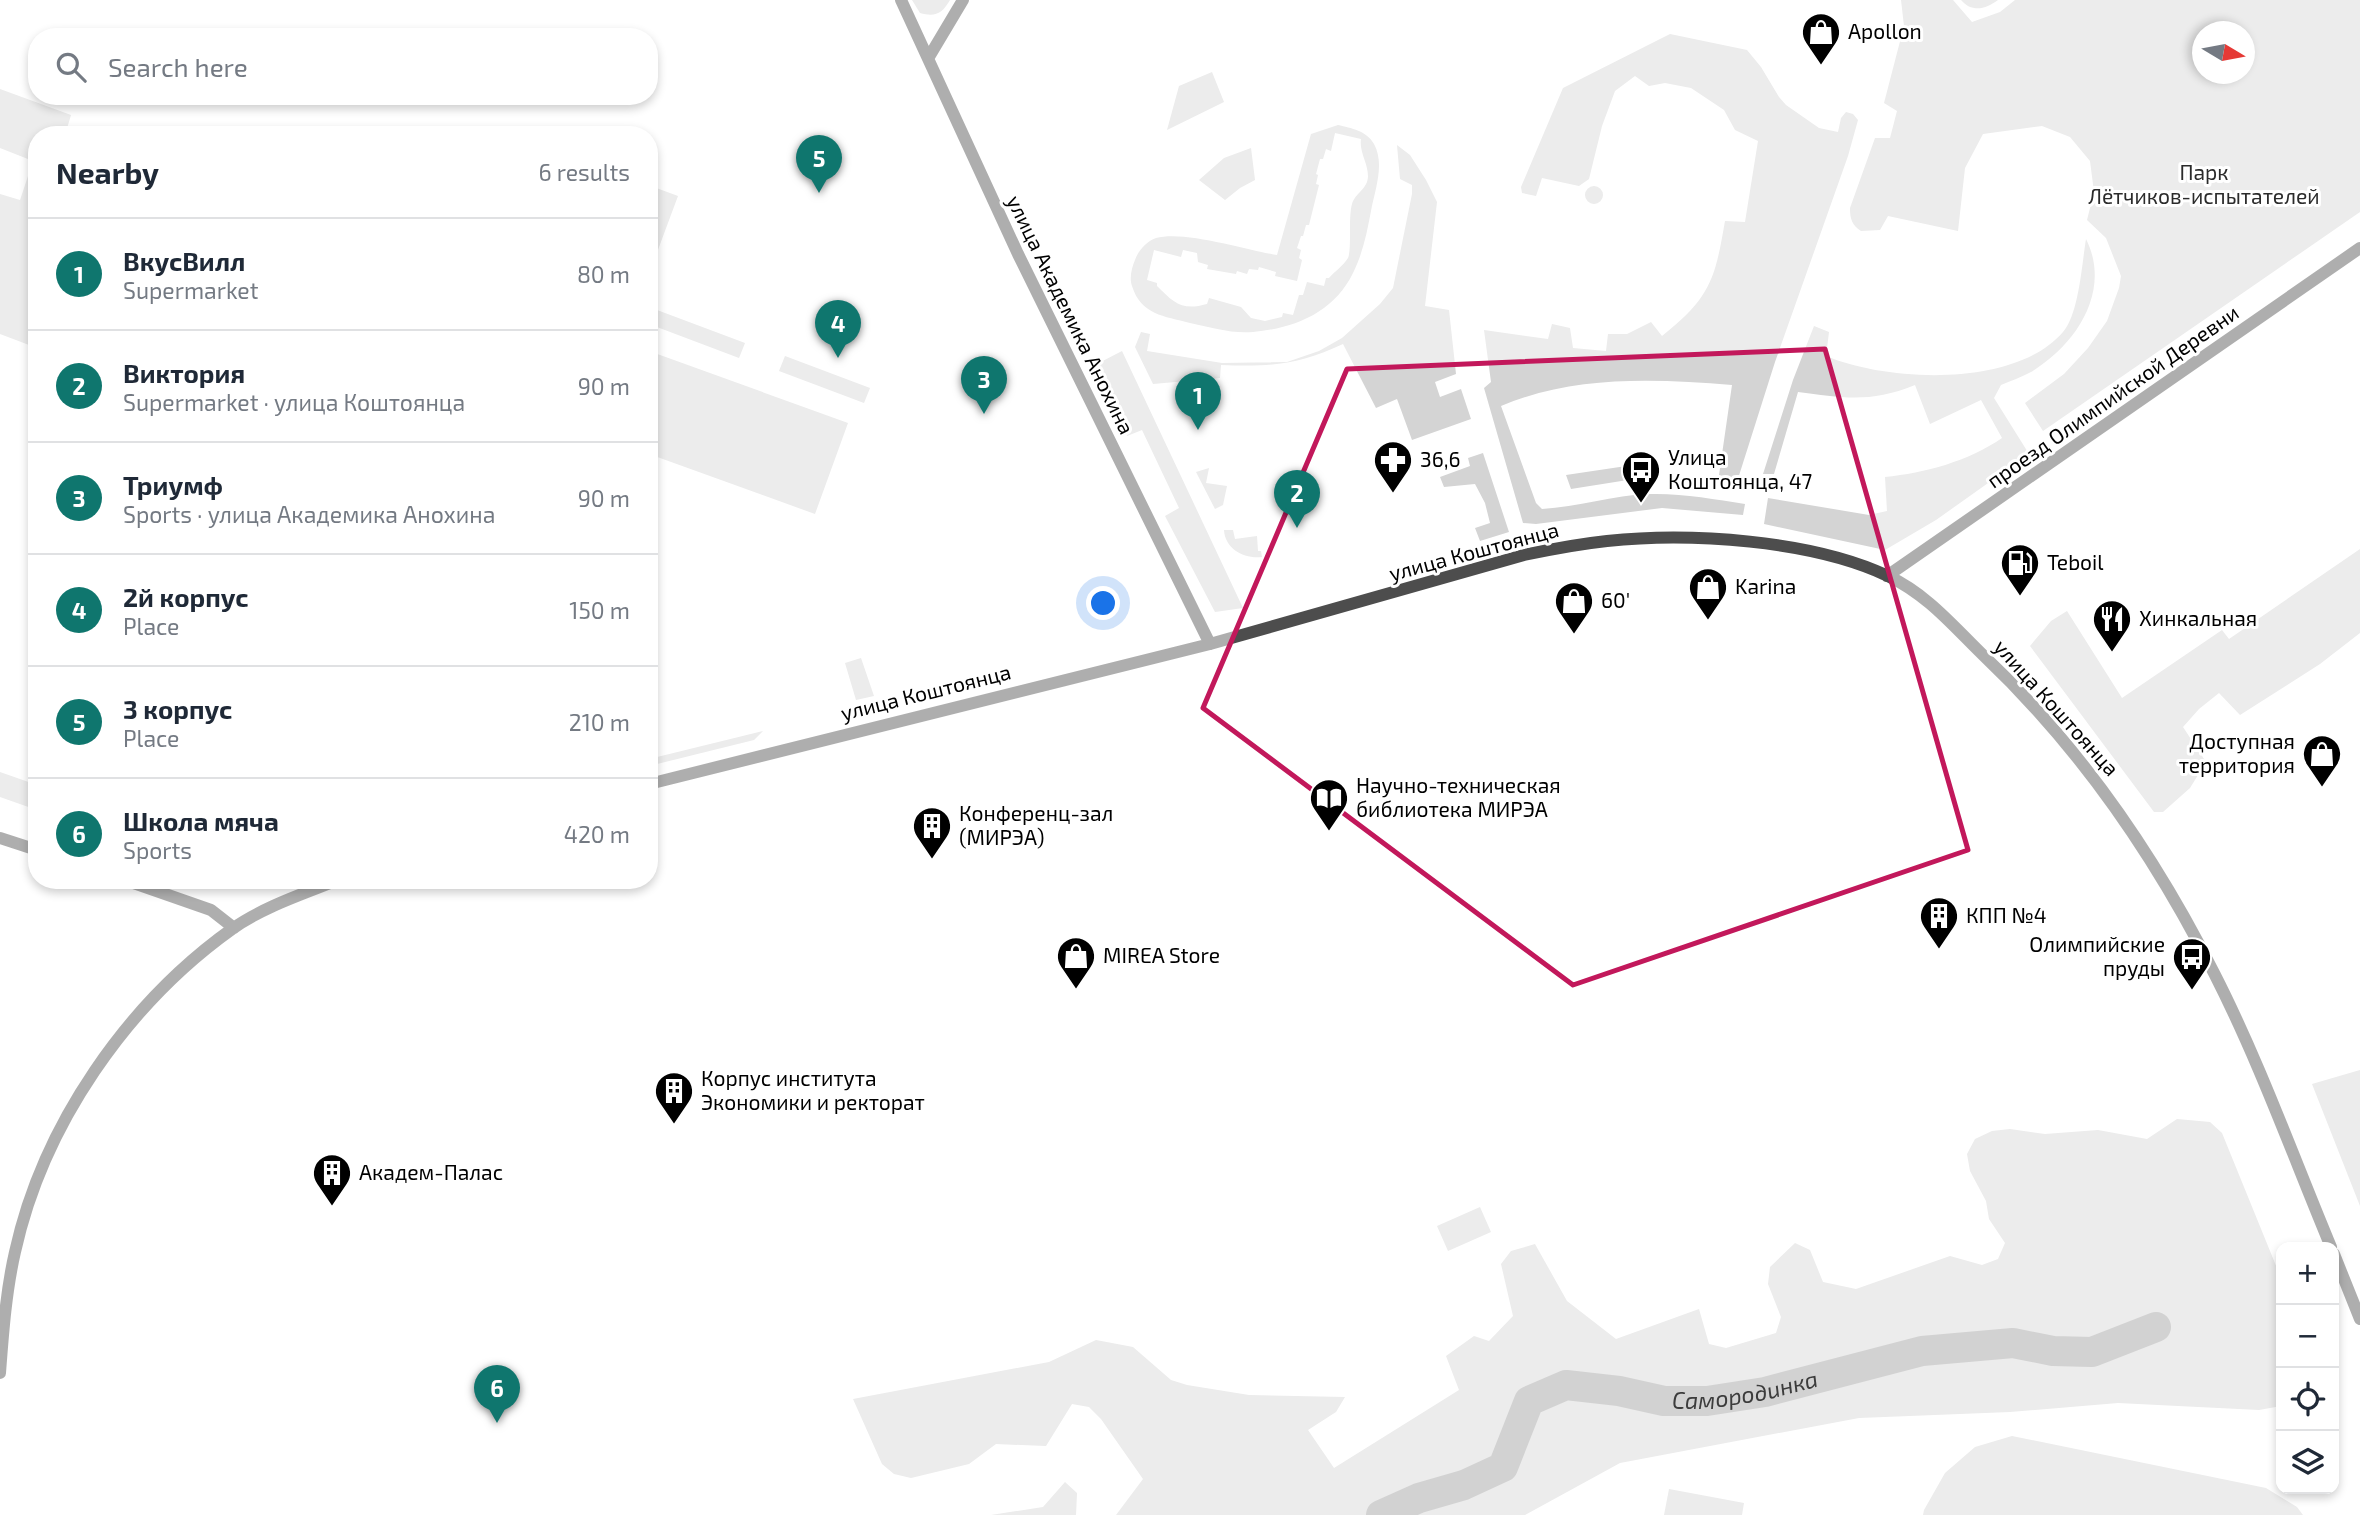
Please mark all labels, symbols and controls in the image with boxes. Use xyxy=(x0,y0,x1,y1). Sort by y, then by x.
shop icon: Apollon xyxy=(1800,11,1842,66)
place label: Apollon xyxy=(1848,18,1922,43)
north arrow xyxy=(2192,21,2255,84)
search box xyxy=(28,28,658,105)
icon: search xyxy=(52,48,90,86)
text: Search here xyxy=(108,51,248,82)
pin: 5 xyxy=(796,135,842,193)
text: Nearby xyxy=(56,154,159,190)
text: 6 results xyxy=(539,158,630,186)
park label: Парк Лётчиков-испытателей xyxy=(2088,159,2320,208)
street label: улица Академика Анохина xyxy=(1002,191,1140,438)
text: ВкусВилл xyxy=(123,245,246,276)
text: 1 xyxy=(74,260,84,288)
text: 80 m xyxy=(577,260,630,288)
text: Supermarket xyxy=(123,276,258,304)
street label: проезд Олимпийской Деревни xyxy=(1981,299,2243,492)
pin: 4 xyxy=(815,300,861,358)
pin: 3 xyxy=(961,356,1007,414)
text: Виктория xyxy=(123,357,245,388)
text: 2 xyxy=(72,372,86,400)
text: 90 m xyxy=(578,372,630,400)
pin: 1 xyxy=(1175,372,1221,430)
text: Supermarket · улица Коштоянца xyxy=(123,388,465,416)
pharmacy icon: 36,6 xyxy=(1372,439,1414,494)
place label: Улица Коштоянца, 47 xyxy=(1668,444,1813,493)
place label: 36,6 xyxy=(1420,446,1461,471)
bus stop icon: Улица Коштоянца, 47 xyxy=(1620,449,1662,504)
text: Триумф xyxy=(123,469,223,500)
pin: 2 xyxy=(1274,470,1320,528)
text: 3 xyxy=(72,484,86,512)
text: 90 m xyxy=(578,484,630,512)
text: Sports · улица Академика Анохина xyxy=(123,500,495,528)
street label: улица Коштоянца xyxy=(1386,516,1561,586)
fuel station icon: Teboil xyxy=(1999,542,2041,597)
place label: Teboil xyxy=(2047,549,2104,574)
shop icon: Karina xyxy=(1687,566,1729,621)
place label: Karina xyxy=(1735,573,1796,598)
shop icon: 60' xyxy=(1553,580,1595,635)
text: 2й корпус xyxy=(123,581,249,612)
your location xyxy=(1086,586,1120,620)
place label: 60' xyxy=(1601,587,1630,612)
text: 4 xyxy=(72,596,86,624)
text: 150 m xyxy=(569,596,630,624)
restaurant icon: Хинкальная xyxy=(2091,598,2133,653)
place label: Хинкальная xyxy=(2139,605,2257,630)
text: Place xyxy=(123,612,179,640)
street label: улица Коштоянца xyxy=(1989,634,2125,781)
street label: улица Коштоянца xyxy=(838,658,1014,726)
text: 3 корпус xyxy=(123,693,232,724)
text: 5 xyxy=(73,708,85,736)
text: 210 m xyxy=(569,708,630,736)
text: Place xyxy=(123,724,179,752)
place label: Доступная территория xyxy=(2179,728,2295,777)
shop icon: Доступная территория xyxy=(2301,733,2343,788)
place label: Научно-техническая библиотека МИРЭА xyxy=(1356,772,1561,821)
library icon: Научно-техническая библиотека МИРЭА xyxy=(1308,777,1350,832)
place label: Конференц-зал (МИРЭА) xyxy=(959,800,1113,849)
text: Школа мяча xyxy=(123,805,279,836)
building icon: Конференц-зал (МИРЭА) xyxy=(911,805,953,860)
text: 6 xyxy=(72,820,86,848)
text: 420 m xyxy=(564,820,630,848)
text: Sports xyxy=(123,836,192,864)
building icon: КПП №4 xyxy=(1918,895,1960,950)
place label: КПП №4 xyxy=(1966,902,2047,927)
place label: Олимпийские пруды xyxy=(2029,931,2165,981)
shop icon: MIREA Store xyxy=(1055,935,1097,990)
bus stop icon: Олимпийские пруды xyxy=(2171,936,2213,991)
place label: MIREA Store xyxy=(1103,942,1220,967)
place label: Корпус института Экономики и ректорат xyxy=(701,1065,925,1114)
building icon: Корпус института Экономики и ректорат xyxy=(653,1070,695,1125)
building icon: Академ-Палас xyxy=(311,1152,353,1207)
place label: Академ-Палас xyxy=(359,1159,503,1184)
map controls xyxy=(2276,1242,2339,1494)
button: + xyxy=(2276,1242,2339,1305)
button: − xyxy=(2276,1305,2339,1368)
water label: Самородинка xyxy=(1672,1364,1821,1414)
pin: 6 xyxy=(474,1365,520,1423)
button: locate xyxy=(2276,1368,2339,1431)
button: layers xyxy=(2276,1431,2339,1494)

